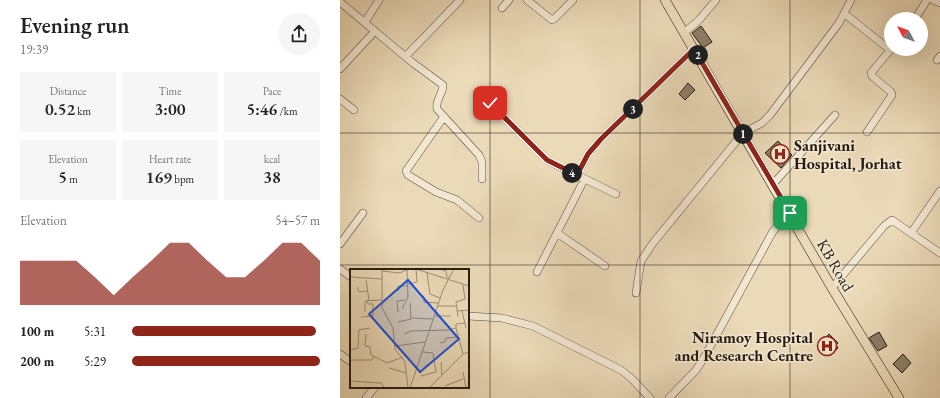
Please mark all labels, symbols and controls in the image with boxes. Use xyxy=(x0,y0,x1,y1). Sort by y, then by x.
text: Evening run xyxy=(20,11,129,40)
north arrow xyxy=(884,12,928,56)
map controls xyxy=(884,12,928,56)
button: share xyxy=(278,13,320,55)
text: 19:39 xyxy=(20,41,48,58)
pin: 2 xyxy=(688,45,708,65)
text: 2 xyxy=(695,48,701,62)
text: Distance xyxy=(50,84,86,98)
text: Time xyxy=(159,84,181,98)
text: Pace xyxy=(263,84,281,98)
pin xyxy=(473,86,507,120)
icon: check xyxy=(479,92,501,114)
text: 0.52 xyxy=(45,98,75,120)
text: 3:00 xyxy=(155,98,185,120)
text: 5:46 xyxy=(246,98,277,120)
pin: 3 xyxy=(623,99,643,119)
text: 3 xyxy=(630,102,636,116)
text: km xyxy=(75,104,91,118)
text: /km xyxy=(277,104,298,118)
pin: 1 xyxy=(733,124,753,144)
text: 1 xyxy=(740,127,746,141)
place label: Sanjivani Hospital, Jorhat xyxy=(794,135,902,174)
hospital icon: Sanjivani Hospital, Jorhat xyxy=(769,143,791,165)
text: Elevation xyxy=(48,152,88,166)
text: Heart rate xyxy=(149,152,191,166)
text: kcal xyxy=(264,152,280,166)
pin: 4 xyxy=(562,163,582,183)
text: 5 xyxy=(58,166,67,188)
text: 169 xyxy=(146,166,172,188)
text: 38 xyxy=(263,166,281,188)
text: 4 xyxy=(569,166,575,180)
text: m xyxy=(67,172,78,186)
text: bpm xyxy=(172,172,194,186)
pin xyxy=(773,196,807,230)
icon: arrive xyxy=(779,202,801,224)
text: Elevation xyxy=(20,212,67,229)
text: 54–57 m xyxy=(275,212,320,229)
street label: KB Road xyxy=(812,235,859,296)
inset map xyxy=(350,269,469,388)
text: 100 m xyxy=(20,323,54,340)
text: 5:31 xyxy=(84,323,106,340)
place label: Niramoy Hospital and Research Centre xyxy=(675,327,813,366)
hospital icon: Niramoy Hospital and Research Centre xyxy=(816,335,838,357)
text: 200 m xyxy=(20,353,54,370)
text: 5:29 xyxy=(84,353,106,370)

